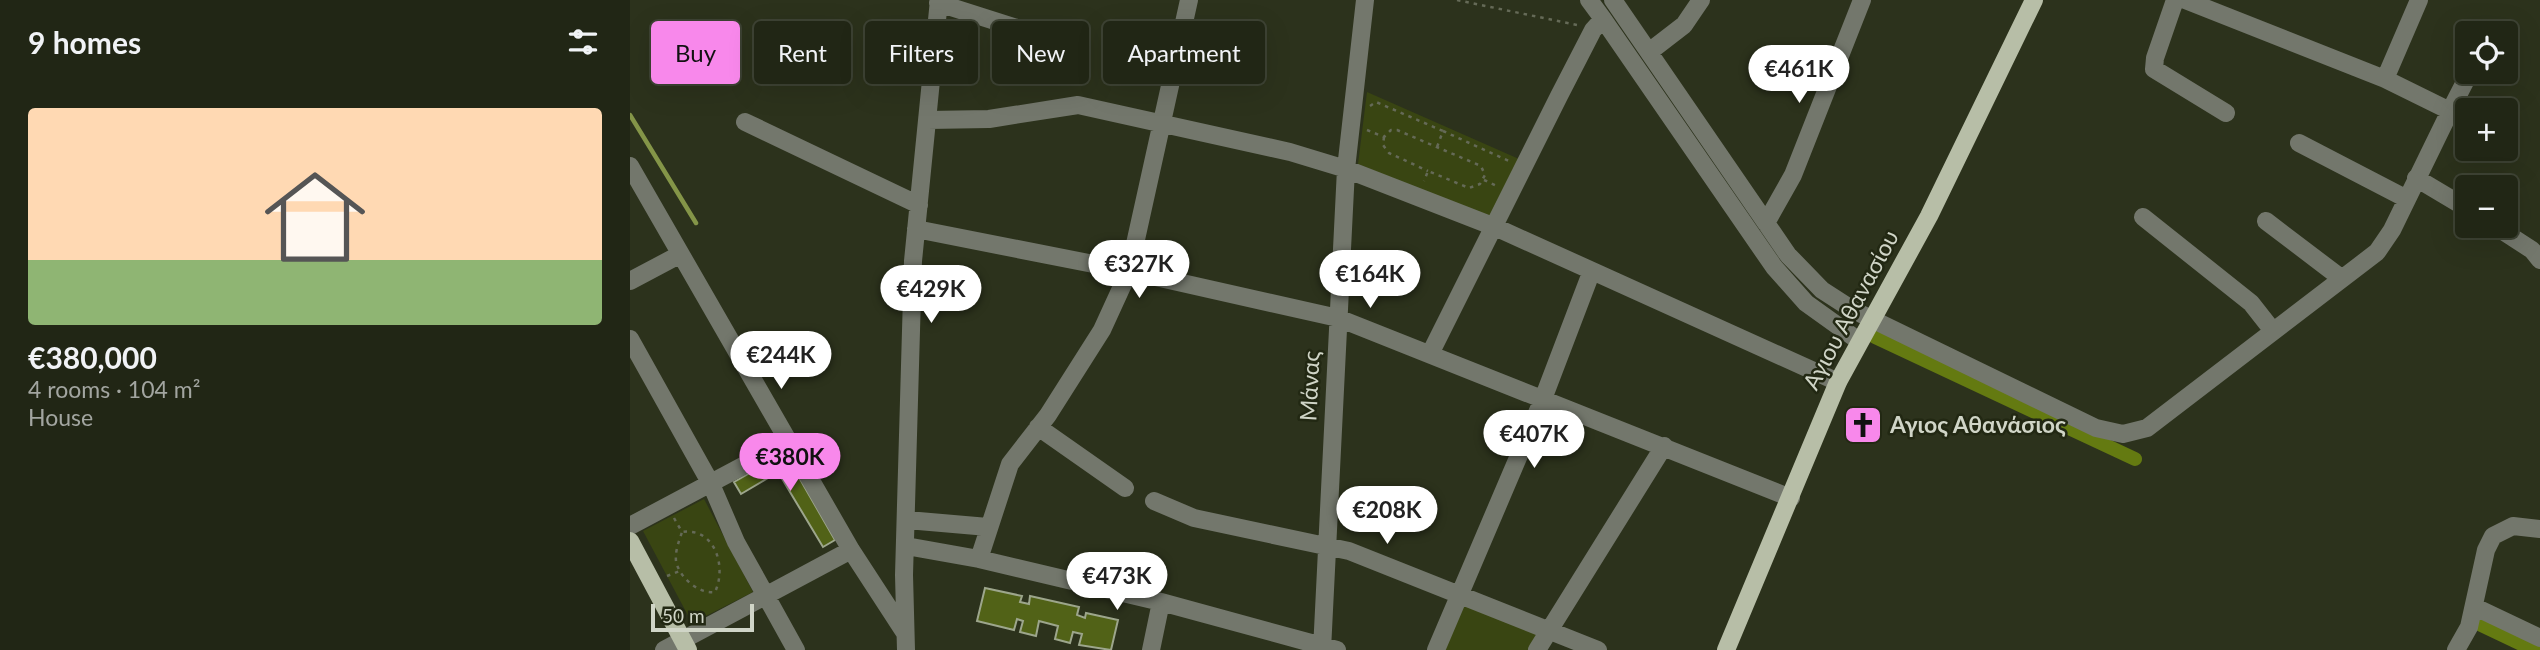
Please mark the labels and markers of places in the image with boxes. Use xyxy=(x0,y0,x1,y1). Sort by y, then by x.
pin: €461K xyxy=(1750,46,1848,105)
pin: €327K xyxy=(1090,240,1188,300)
pin: €164K xyxy=(1321,250,1419,310)
pin: €429K xyxy=(882,266,980,325)
pin: €244K xyxy=(732,332,830,391)
church icon: Αγιος Αθανάσιος xyxy=(1842,404,1884,446)
pin: €407K xyxy=(1485,410,1583,470)
place label: Αγιος Αθανάσιος xyxy=(1889,410,2066,438)
pin: €380K xyxy=(741,434,839,493)
pin: €208K xyxy=(1338,486,1436,546)
pin: €473K xyxy=(1068,552,1166,612)

